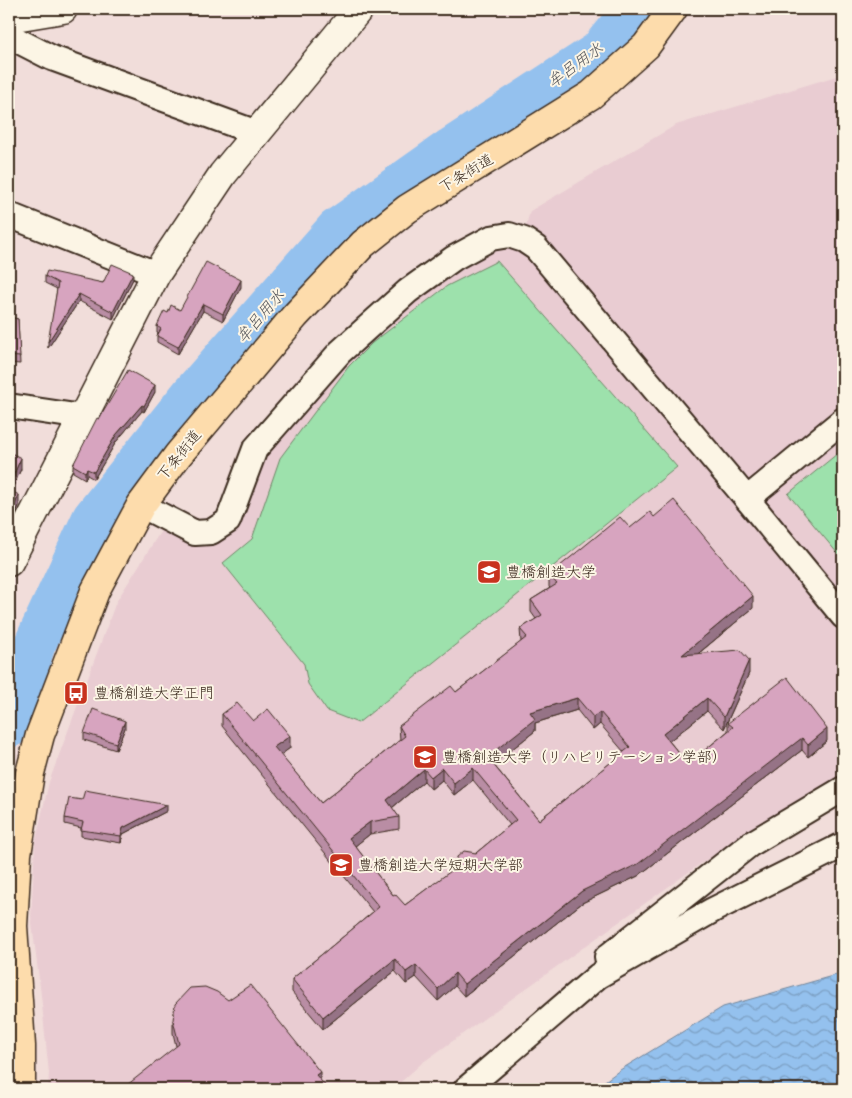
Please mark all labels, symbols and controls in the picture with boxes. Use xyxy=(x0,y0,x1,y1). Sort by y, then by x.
water label: 牟呂用水 xyxy=(541,34,609,96)
street label: 下条街道 xyxy=(434,146,498,200)
water label: 牟呂用水 xyxy=(228,282,292,350)
street label: 下条街道 xyxy=(150,423,208,487)
school or university icon: 豊橋創造大学 xyxy=(476,559,502,585)
place label: 豊橋創造大学 xyxy=(506,559,596,585)
bus stop icon: 豊橋創造大学正門 xyxy=(63,680,89,706)
place label: 豊橋創造大学正門 xyxy=(94,680,214,706)
school or university icon: 豊橋創造大学（リハビリテーション学部） xyxy=(412,744,438,770)
place label: 豊橋創造大学（リハビリテーション学部） xyxy=(442,744,727,770)
school or university icon: 豊橋創造大学短期大学部 xyxy=(328,852,354,878)
place label: 豊橋創造大学短期大学部 xyxy=(358,852,523,878)

